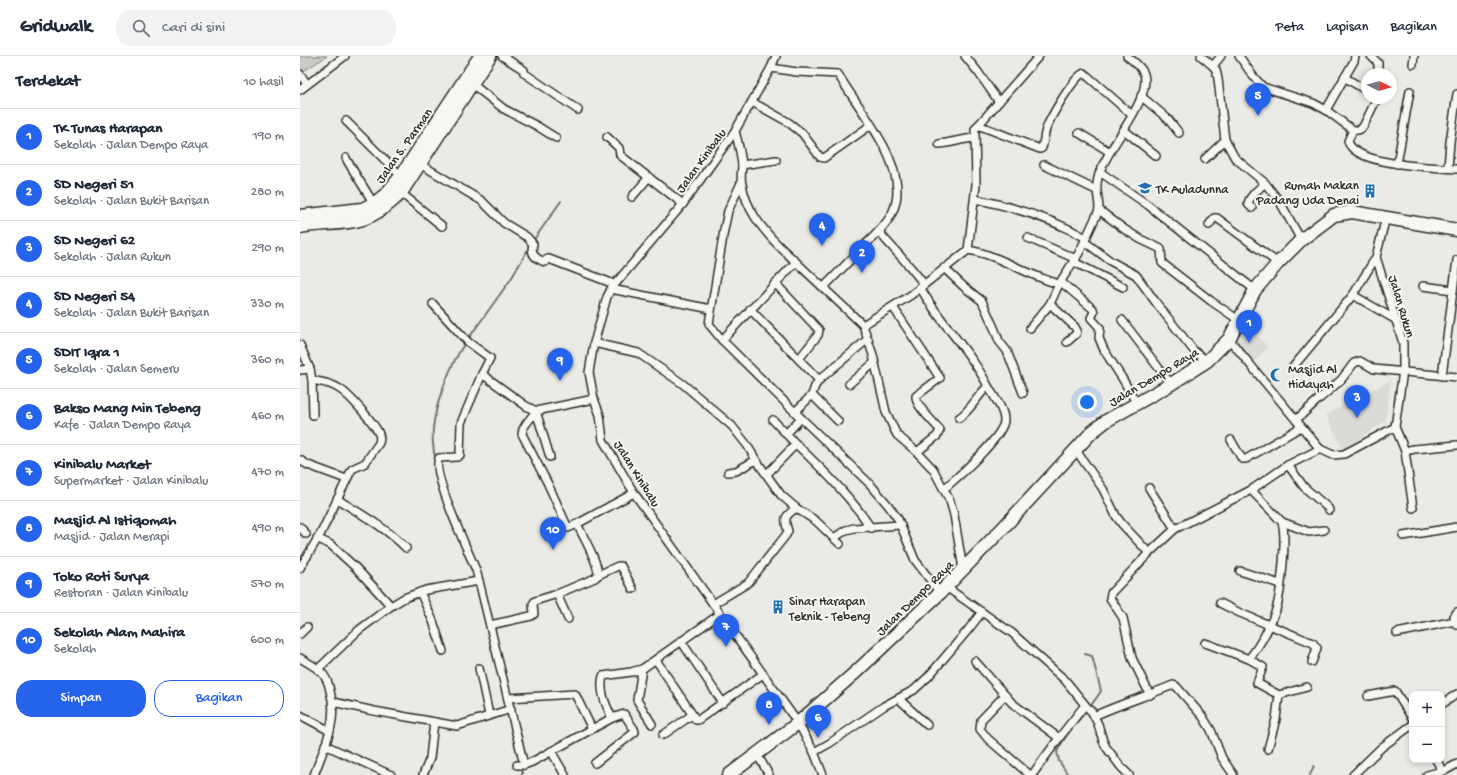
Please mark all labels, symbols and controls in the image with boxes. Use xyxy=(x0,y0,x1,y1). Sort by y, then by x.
search box xyxy=(116,10,396,46)
text: Gridwalk xyxy=(20,16,92,39)
icon: search xyxy=(130,17,152,39)
text: Cari di sini xyxy=(162,19,225,37)
text: Peta xyxy=(1276,19,1304,36)
text: Lapisan xyxy=(1326,19,1368,36)
text: Bagikan xyxy=(1390,19,1437,36)
north arrow xyxy=(1361,68,1397,104)
text: Terdekat xyxy=(16,72,80,92)
text: 10 hasil xyxy=(244,75,284,90)
pin: 5 xyxy=(1245,83,1271,116)
street label: Jalan S. Parman xyxy=(374,105,437,187)
text: TK Tunas Harapan xyxy=(54,120,162,138)
street label: Jalan Kinibalu xyxy=(674,127,730,196)
text: 1 xyxy=(26,129,32,144)
text: 190 m xyxy=(253,129,284,144)
text: Sekolah · Jalan Dempo Raya xyxy=(54,138,208,153)
text: SD Negeri 51 xyxy=(54,176,134,194)
place label: Rumah Makan Padang Uda Denai xyxy=(1255,179,1360,209)
school or university icon: TK Auladunna xyxy=(1137,180,1153,196)
place label: TK Auladunna xyxy=(1155,183,1229,198)
building icon: Rumah Makan Padang Uda Denai xyxy=(1362,183,1378,199)
text: 2 xyxy=(26,185,32,200)
text: 280 m xyxy=(251,185,284,200)
text: Sekolah · Jalan Bukit Barisan xyxy=(54,194,209,209)
pin: 4 xyxy=(809,213,835,246)
text: SD Negeri 62 xyxy=(54,232,135,250)
pin: 2 xyxy=(849,240,875,273)
text: 3 xyxy=(26,241,32,256)
text: 290 m xyxy=(251,241,284,256)
text: Sekolah · Jalan Rukun xyxy=(54,250,171,265)
street label: Jalan Rukun xyxy=(1384,274,1417,341)
text: SD Negeri 54 xyxy=(54,288,135,306)
text: 4 xyxy=(26,297,32,312)
text: 330 m xyxy=(251,297,284,312)
text: Sekolah · Jalan Bukit Barisan xyxy=(54,306,209,321)
pin: 1 xyxy=(1236,310,1262,343)
text: SDIT Iqra 1 xyxy=(54,344,120,362)
street label: Jalan Dempo Raya xyxy=(1107,345,1202,411)
pin: 9 xyxy=(547,348,573,381)
text: 5 xyxy=(26,353,32,368)
text: 360 m xyxy=(251,353,284,368)
text: Sekolah · Jalan Semeru xyxy=(54,362,179,377)
place label: Masjid Al Hidayah xyxy=(1288,363,1337,393)
mosque icon: Masjid Al Hidayah xyxy=(1269,367,1285,383)
pin: 3 xyxy=(1344,385,1370,418)
your location xyxy=(1077,392,1097,412)
text: Bakso Mang Min Tebeng xyxy=(54,400,201,418)
text: 6 xyxy=(26,409,32,424)
text: 460 m xyxy=(252,409,284,424)
text: Kafe · Jalan Dempo Raya xyxy=(54,418,191,433)
street label: Jalan Kinibalu xyxy=(610,438,662,510)
text: Kinibalu Market xyxy=(54,456,151,474)
text: 7 xyxy=(26,465,32,480)
text: 470 m xyxy=(251,465,284,480)
text: Supermarket · Jalan Kinibalu xyxy=(54,474,208,489)
text: Masjid Al Istiqomah xyxy=(54,512,176,530)
pin: 10 xyxy=(540,517,566,550)
text: 8 xyxy=(25,521,33,536)
text: 490 m xyxy=(252,521,284,536)
text: Masjid · Jalan Merapi xyxy=(54,530,170,545)
street label: Jalan Dempo Raya xyxy=(874,558,958,640)
text: Toko Roti Surya xyxy=(54,568,149,586)
text: 9 xyxy=(26,577,32,592)
text: 570 m xyxy=(251,577,284,592)
text: Restoran · Jalan Kinibalu xyxy=(54,586,188,601)
place label: Sinar Harapan Teknik - Tebeng xyxy=(788,595,870,625)
building icon: Sinar Harapan Teknik - Tebeng xyxy=(770,599,786,615)
pin: 7 xyxy=(713,614,739,647)
text: Sekolah Alam Mahira xyxy=(54,624,185,642)
text: 10 xyxy=(23,633,35,648)
text: 600 m xyxy=(250,633,284,648)
text: Sekolah xyxy=(54,642,96,657)
button: Simpan xyxy=(16,680,146,717)
button: Bagikan xyxy=(154,680,284,717)
map controls xyxy=(1409,691,1445,763)
button: + xyxy=(1409,691,1445,727)
pin: 8 xyxy=(756,692,782,725)
pin: 6 xyxy=(805,705,831,738)
button: − xyxy=(1409,727,1445,763)

